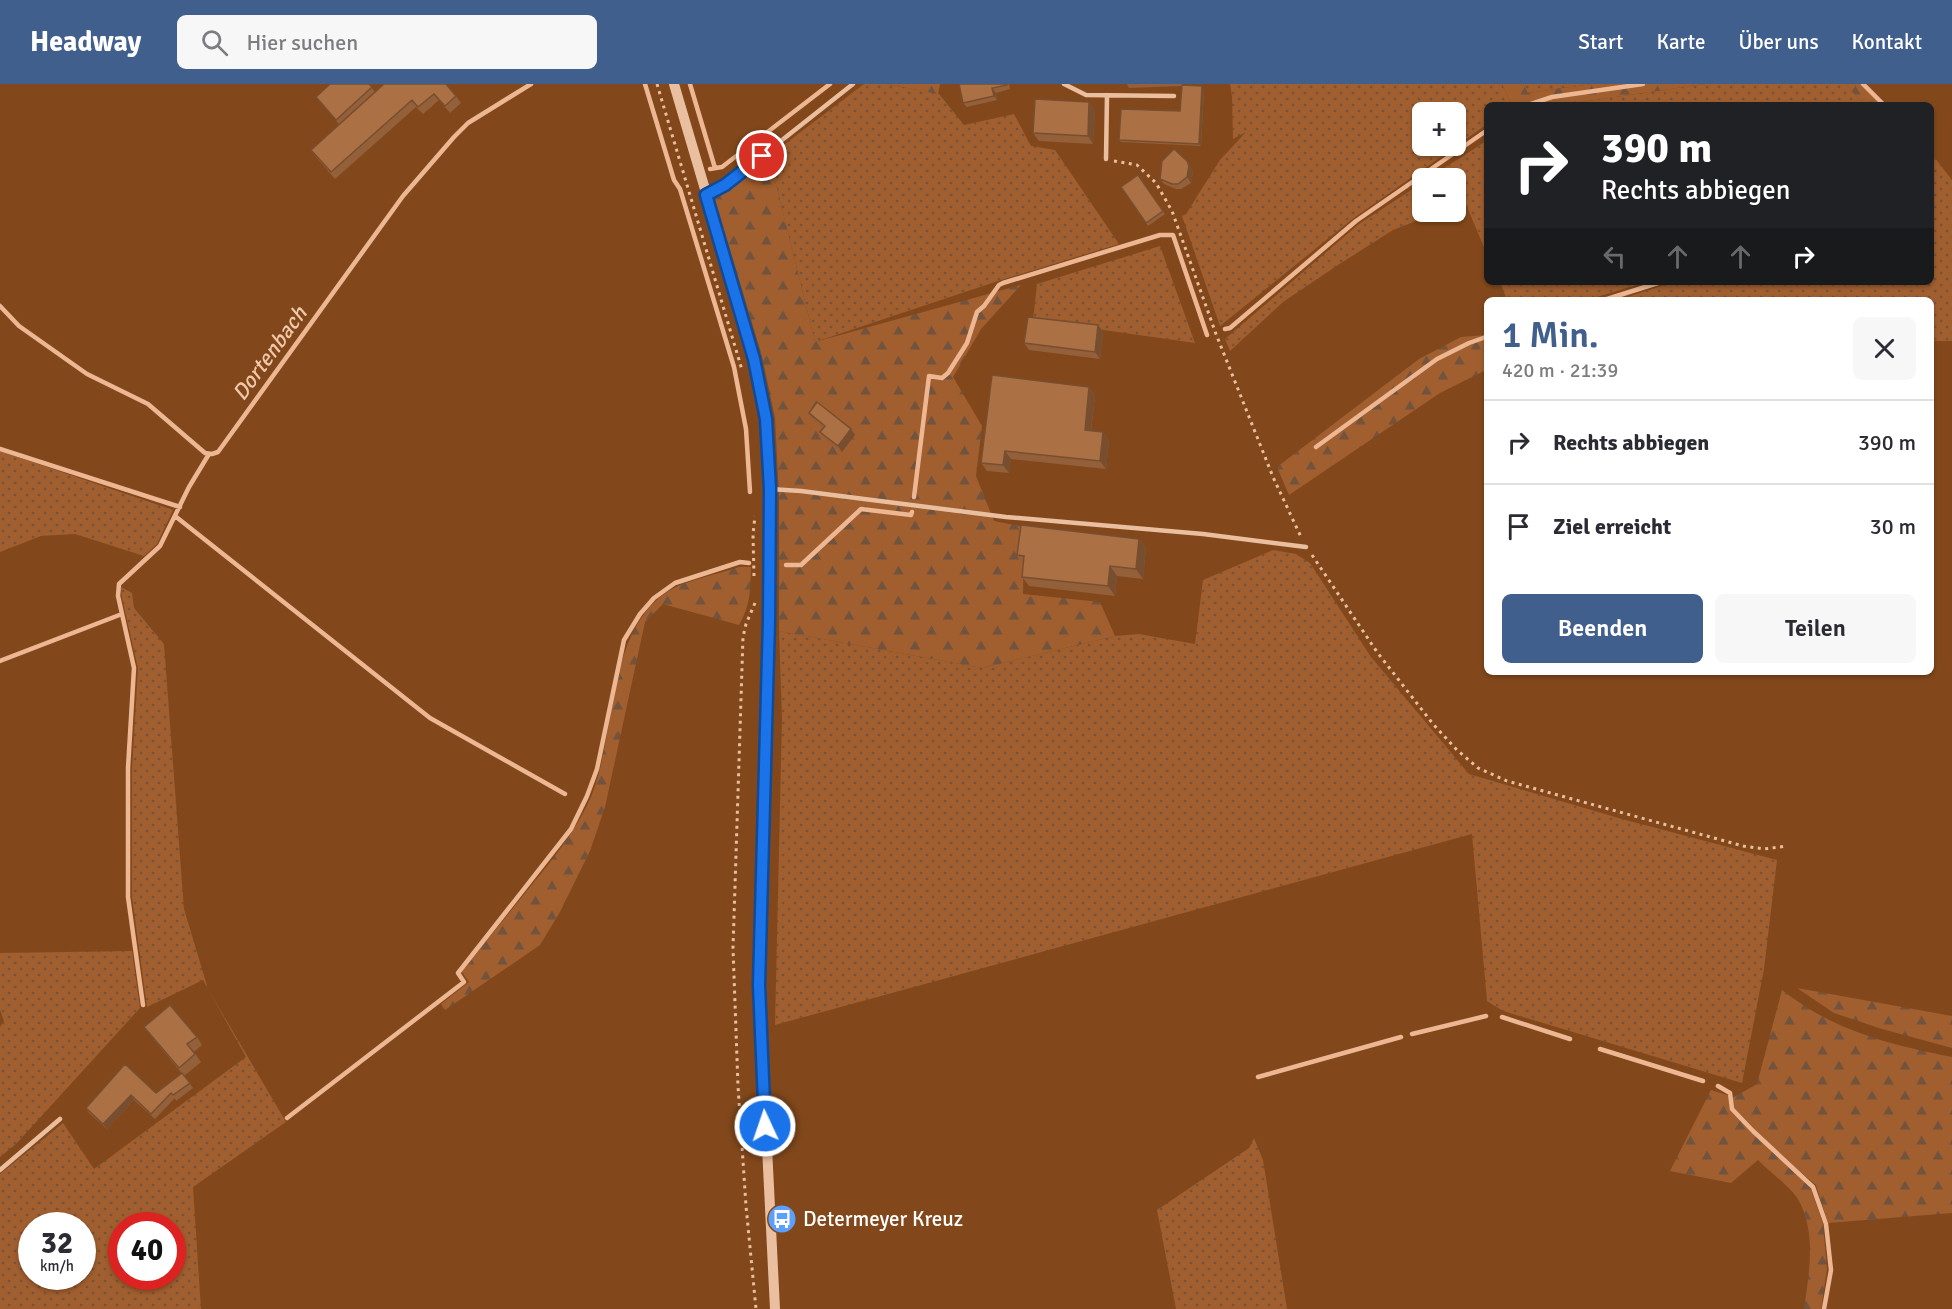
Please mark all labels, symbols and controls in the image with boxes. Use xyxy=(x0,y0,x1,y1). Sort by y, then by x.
search box xyxy=(177,15,597,69)
text: Headway xyxy=(30,25,141,59)
icon: search xyxy=(198,26,231,59)
text: Hier suchen xyxy=(246,29,358,56)
text: Start xyxy=(1578,29,1623,55)
text: Karte xyxy=(1656,29,1705,55)
text: Über uns xyxy=(1738,29,1819,55)
text: Kontakt xyxy=(1852,29,1922,55)
map controls xyxy=(1412,102,1466,222)
button: + xyxy=(1412,102,1466,156)
text: 390 m xyxy=(1601,123,1712,174)
icon: right xyxy=(1502,126,1580,204)
pin xyxy=(736,130,787,181)
icon: arrive xyxy=(745,139,778,172)
button: − xyxy=(1412,168,1466,222)
text: Rechts abbiegen xyxy=(1601,174,1791,207)
icon: left xyxy=(1598,240,1631,273)
icon: ahead xyxy=(1661,240,1694,273)
icon: ahead xyxy=(1724,240,1757,273)
icon: right xyxy=(1787,240,1820,273)
water label: Dortenbach xyxy=(226,300,313,406)
text: 1 Min. xyxy=(1502,313,1599,358)
button: close xyxy=(1853,317,1916,380)
text: 420 m · 21:39 xyxy=(1502,358,1618,383)
icon: right xyxy=(1502,426,1535,459)
text: Rechts abbiegen xyxy=(1553,429,1709,456)
text: 390 m xyxy=(1858,429,1916,456)
icon: arrive xyxy=(1502,510,1535,543)
text: Ziel erreicht xyxy=(1553,513,1671,540)
text: 30 m xyxy=(1870,513,1916,540)
button: Beenden xyxy=(1502,594,1703,663)
button: Teilen xyxy=(1715,594,1916,663)
position arrow xyxy=(733,1094,797,1158)
bus stop icon: Determeyer Kreuz xyxy=(766,1203,798,1235)
place label: Determeyer Kreuz xyxy=(803,1206,963,1232)
speed limit sign: 40 xyxy=(108,1212,186,1290)
text: 32 xyxy=(41,1225,73,1262)
text: km/h xyxy=(40,1257,74,1275)

